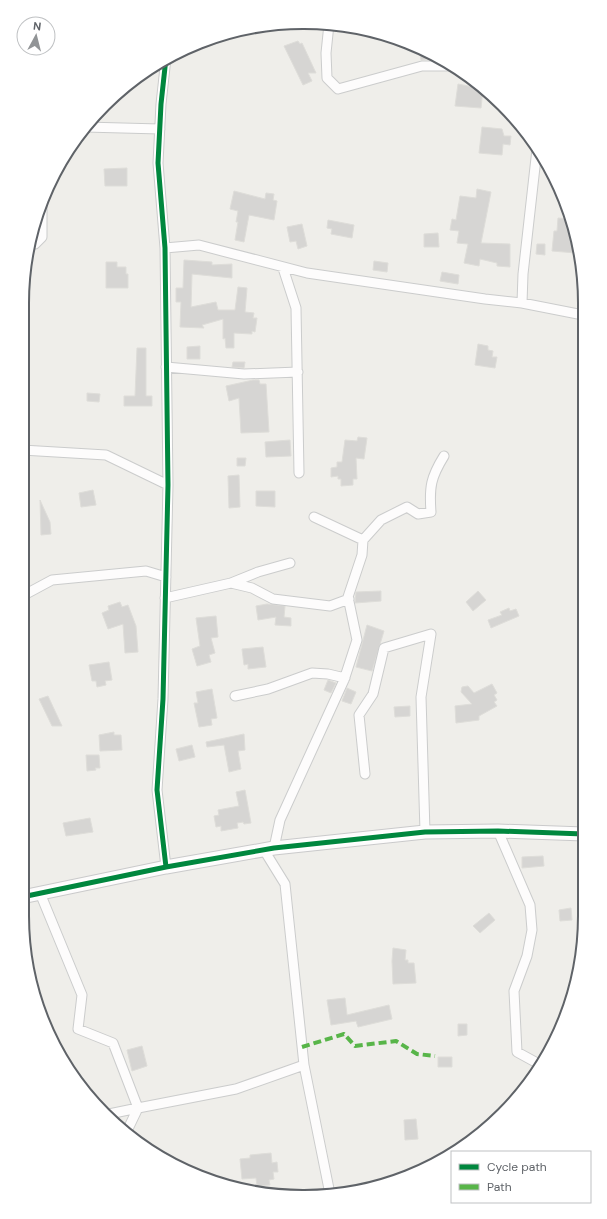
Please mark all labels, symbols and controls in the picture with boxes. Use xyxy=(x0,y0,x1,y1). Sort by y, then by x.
north arrow xyxy=(16,16,56,56)
text: N xyxy=(32,19,42,34)
legend xyxy=(451,1151,591,1203)
text: Cycle path xyxy=(487,1159,547,1175)
text: Path xyxy=(487,1179,512,1195)

